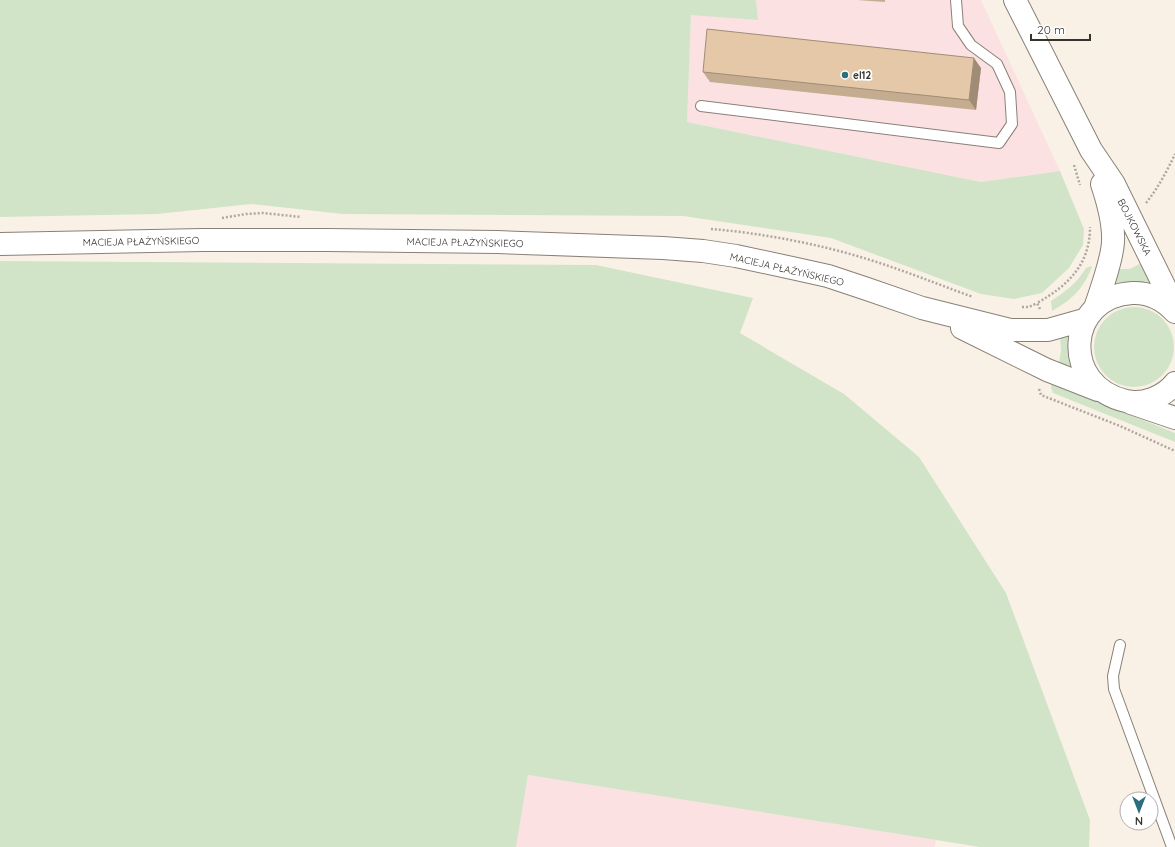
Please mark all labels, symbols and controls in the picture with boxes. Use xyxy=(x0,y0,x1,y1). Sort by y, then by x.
scale bar xyxy=(1031,16,1090,42)
text: 20 m xyxy=(1037,22,1065,37)
place label: el12 xyxy=(853,69,871,82)
marker: el12 xyxy=(840,70,850,80)
street label: BOJKOWSKA xyxy=(1115,197,1155,258)
street label: MACIEJA PŁAŻYŃSKIEGO xyxy=(83,234,200,249)
street label: MACIEJA PŁAŻYŃSKIEGO xyxy=(407,235,524,250)
street label: MACIEJA PŁAŻYŃSKIEGO xyxy=(729,250,846,289)
north arrow xyxy=(1119,791,1159,831)
text: N xyxy=(1135,814,1143,828)

